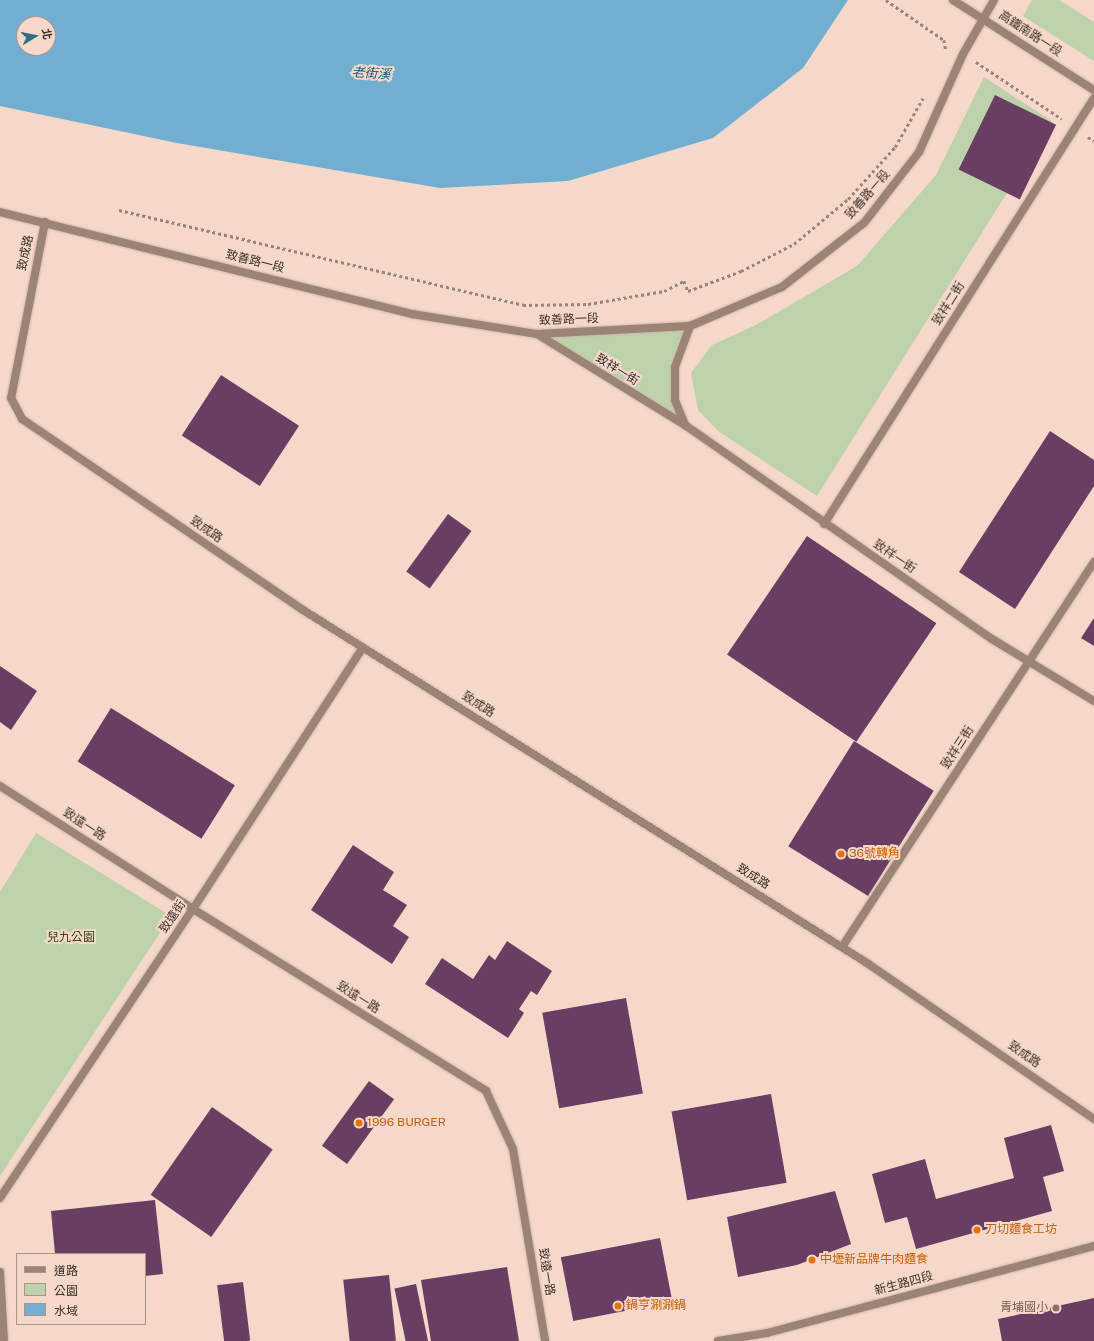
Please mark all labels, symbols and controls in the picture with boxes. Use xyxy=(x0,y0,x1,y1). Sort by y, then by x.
street label: 高鐵南路一段 xyxy=(996,8,1064,60)
north arrow xyxy=(16,16,56,56)
text: 北 xyxy=(40,28,54,41)
water label: 老街溪 xyxy=(351,65,391,83)
street label: 致善路一段 xyxy=(843,168,893,222)
street label: 致成路 xyxy=(15,234,37,272)
street label: 致善路一段 xyxy=(224,248,286,276)
street label: 致祥二街 xyxy=(930,280,968,328)
street label: 致善路一段 xyxy=(539,312,599,328)
street label: 致祥一街 xyxy=(593,351,641,389)
street label: 致成路 xyxy=(187,514,225,546)
street label: 致祥一街 xyxy=(870,538,918,576)
street label: 致成路 xyxy=(459,689,497,721)
street label: 致祥三街 xyxy=(939,724,977,772)
street label: 致遠一路 xyxy=(60,806,108,844)
place label: 36號轉角 xyxy=(849,847,900,861)
marker: 36號轉角 xyxy=(836,849,846,859)
street label: 致成路 xyxy=(734,861,772,893)
street label: 致遠街 xyxy=(157,898,189,936)
park label: 兒九公園 xyxy=(47,931,95,945)
street label: 致遠一路 xyxy=(334,979,382,1017)
street label: 致成路 xyxy=(1005,1039,1043,1071)
place label: 1996 BURGER xyxy=(367,1116,446,1130)
marker: 1996 BURGER xyxy=(354,1118,364,1128)
place label: 刀切麵食工坊 xyxy=(985,1223,1057,1237)
marker: 刀切麵食工坊 xyxy=(972,1225,982,1235)
street label: 致遠一路 xyxy=(535,1247,557,1297)
legend xyxy=(16,1253,146,1325)
place label: 中壢新品牌牛肉麵食 xyxy=(820,1253,928,1267)
marker: 中壢新品牌牛肉麵食 xyxy=(807,1255,817,1265)
text: 道路 xyxy=(54,1264,78,1278)
street label: 新生路四段 xyxy=(873,1269,935,1299)
text: 公園 xyxy=(54,1284,78,1298)
place label: 鍋亨涮涮鍋 xyxy=(626,1299,686,1313)
marker: 鍋亨涮涮鍋 xyxy=(613,1301,623,1311)
place label: 青埔國小 xyxy=(1000,1301,1048,1315)
marker: 青埔國小 xyxy=(1051,1303,1061,1313)
text: 水域 xyxy=(54,1304,78,1318)

